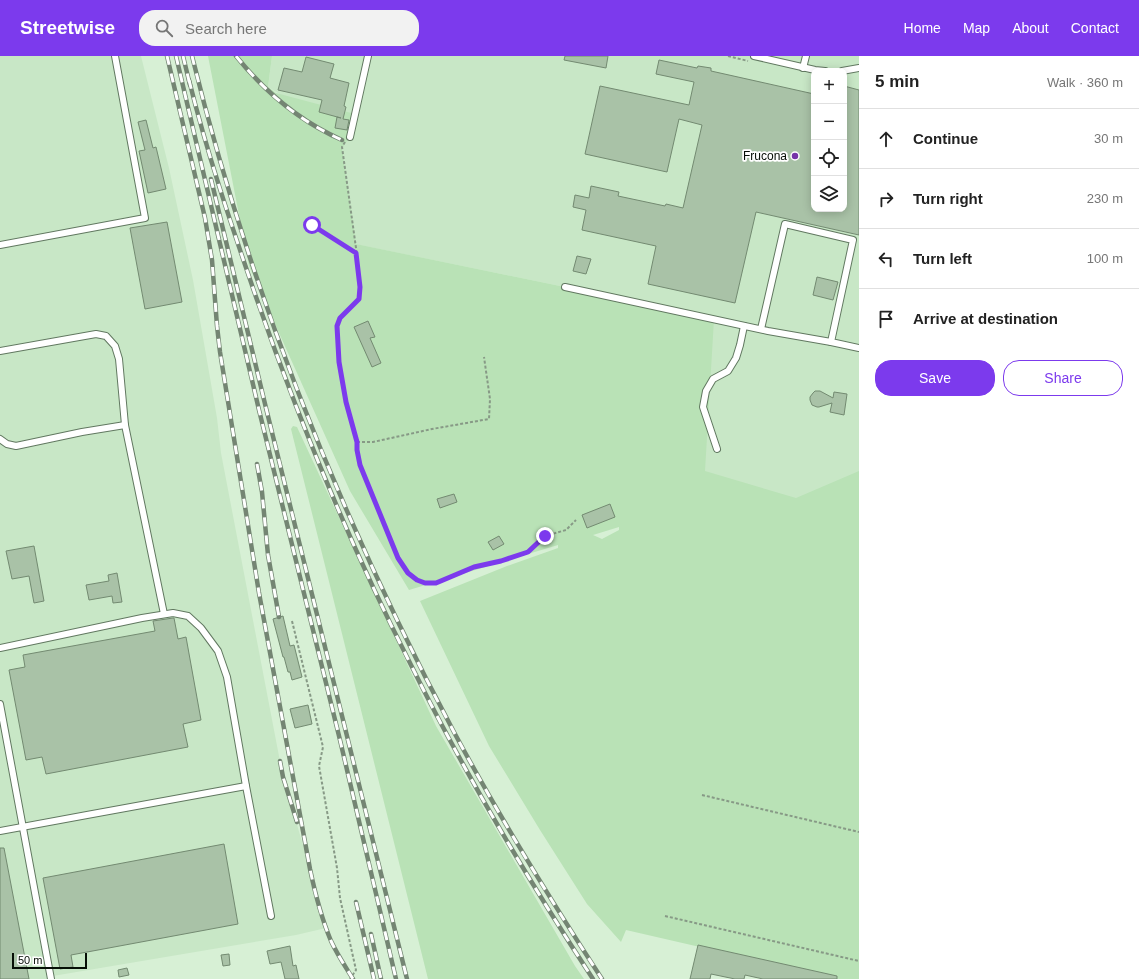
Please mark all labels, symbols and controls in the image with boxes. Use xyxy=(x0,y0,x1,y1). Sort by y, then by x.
search box xyxy=(139,10,419,46)
text: Streetwise xyxy=(20,17,115,38)
icon: search xyxy=(153,17,175,39)
text: Search here xyxy=(185,20,267,37)
text: Home xyxy=(904,20,941,36)
text: Map xyxy=(963,20,990,36)
text: About xyxy=(1012,20,1049,36)
text: Contact xyxy=(1071,20,1119,36)
map controls xyxy=(811,68,847,212)
button: + xyxy=(811,68,847,104)
text: 5 min xyxy=(875,72,919,91)
text: Walk · 360 m xyxy=(1047,75,1123,90)
button: − xyxy=(811,104,847,140)
icon: ahead xyxy=(875,128,897,150)
text: Continue xyxy=(913,130,978,147)
text: 30 m xyxy=(1094,131,1123,146)
button: locate xyxy=(811,140,847,176)
place label: Frucona xyxy=(743,149,787,163)
marker: Frucona xyxy=(790,151,800,161)
button: layers xyxy=(811,176,847,212)
icon: right xyxy=(875,188,897,210)
text: Turn right xyxy=(913,190,983,207)
text: 230 m xyxy=(1087,191,1123,206)
route start xyxy=(303,216,321,234)
icon: left xyxy=(875,248,897,270)
text: Turn left xyxy=(913,250,972,267)
text: 100 m xyxy=(1087,251,1123,266)
icon: arrive xyxy=(875,308,897,330)
text: Arrive at destination xyxy=(913,310,1058,327)
button: Save xyxy=(875,360,995,396)
button: Share xyxy=(1003,360,1123,396)
route end xyxy=(536,527,554,545)
scale bar xyxy=(12,951,87,970)
text: 50 m xyxy=(18,954,42,966)

